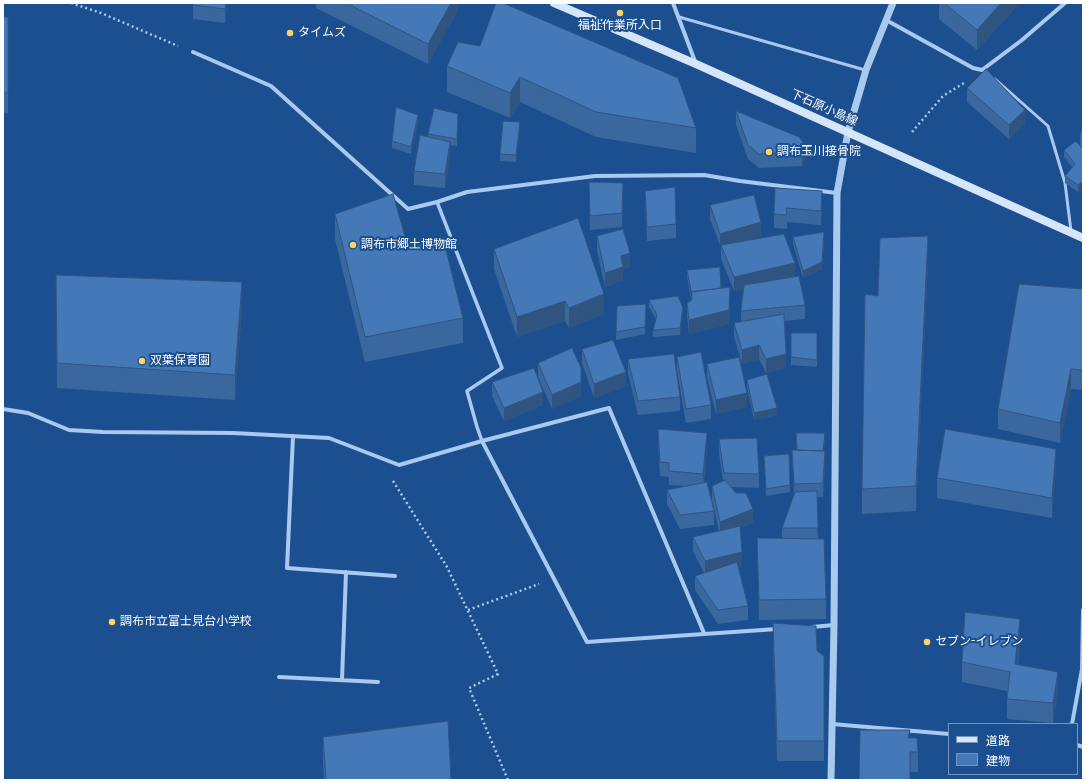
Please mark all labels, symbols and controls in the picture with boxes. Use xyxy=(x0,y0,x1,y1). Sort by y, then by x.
marker: 福祉作業所入口 xyxy=(615,8,625,18)
place label: 福祉作業所入口 xyxy=(578,19,662,33)
place label: タイムズ xyxy=(298,26,346,40)
marker: タイムズ xyxy=(285,28,295,38)
street label: 下石原小島線 xyxy=(788,87,860,129)
place label: 調布玉川接骨院 xyxy=(777,145,861,159)
marker: 調布玉川接骨院 xyxy=(764,147,774,157)
place label: 調布市郷土博物館 xyxy=(361,238,457,252)
marker: 調布市郷土博物館 xyxy=(348,240,358,250)
place label: 双葉保育園 xyxy=(150,354,210,368)
marker: 双葉保育園 xyxy=(137,356,147,366)
place label: 調布市立富士見台小学校 xyxy=(120,615,252,629)
marker: 調布市立富士見台小学校 xyxy=(107,617,117,627)
place label: セブン-イレブン xyxy=(935,635,1023,649)
marker: セブン-イレブン xyxy=(922,637,932,647)
legend xyxy=(948,723,1078,775)
text: 道路 xyxy=(986,734,1010,748)
text: 建物 xyxy=(986,754,1010,768)

